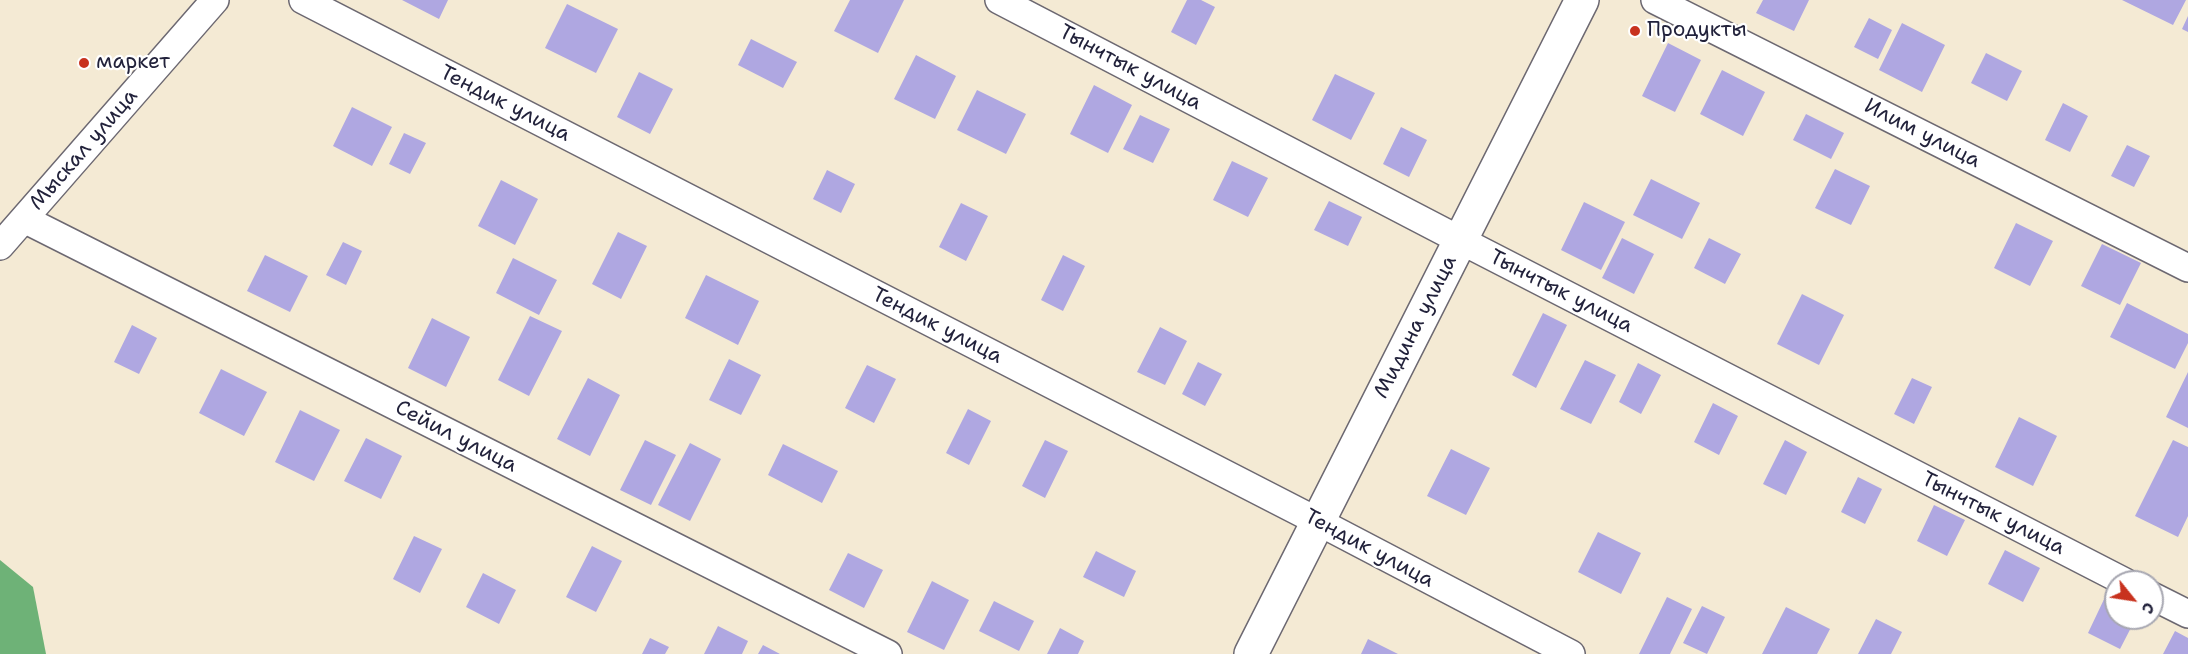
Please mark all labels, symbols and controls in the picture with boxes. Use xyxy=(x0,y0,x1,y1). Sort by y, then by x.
place label: Продукты xyxy=(1647,18,1747,44)
street label: Тынчтык улица xyxy=(1055,20,1205,116)
marker: Продукты xyxy=(1628,24,1642,38)
place label: маркет xyxy=(96,50,170,76)
marker: маркет xyxy=(77,56,91,70)
street label: Тендик улица xyxy=(436,60,574,148)
street label: Мыскал улица xyxy=(25,84,143,216)
street label: Илим улица xyxy=(1860,94,1984,174)
street label: Тынчтык улица xyxy=(1485,245,1637,339)
street label: Мидина улица xyxy=(1369,251,1463,403)
street label: Тендик улица xyxy=(868,282,1006,370)
street label: Сейил улица xyxy=(391,395,521,479)
street label: Тынчтык улица xyxy=(1917,467,2069,561)
street label: Тендик улица xyxy=(1300,504,1438,594)
north arrow xyxy=(2104,570,2164,630)
text: С xyxy=(2137,599,2160,618)

